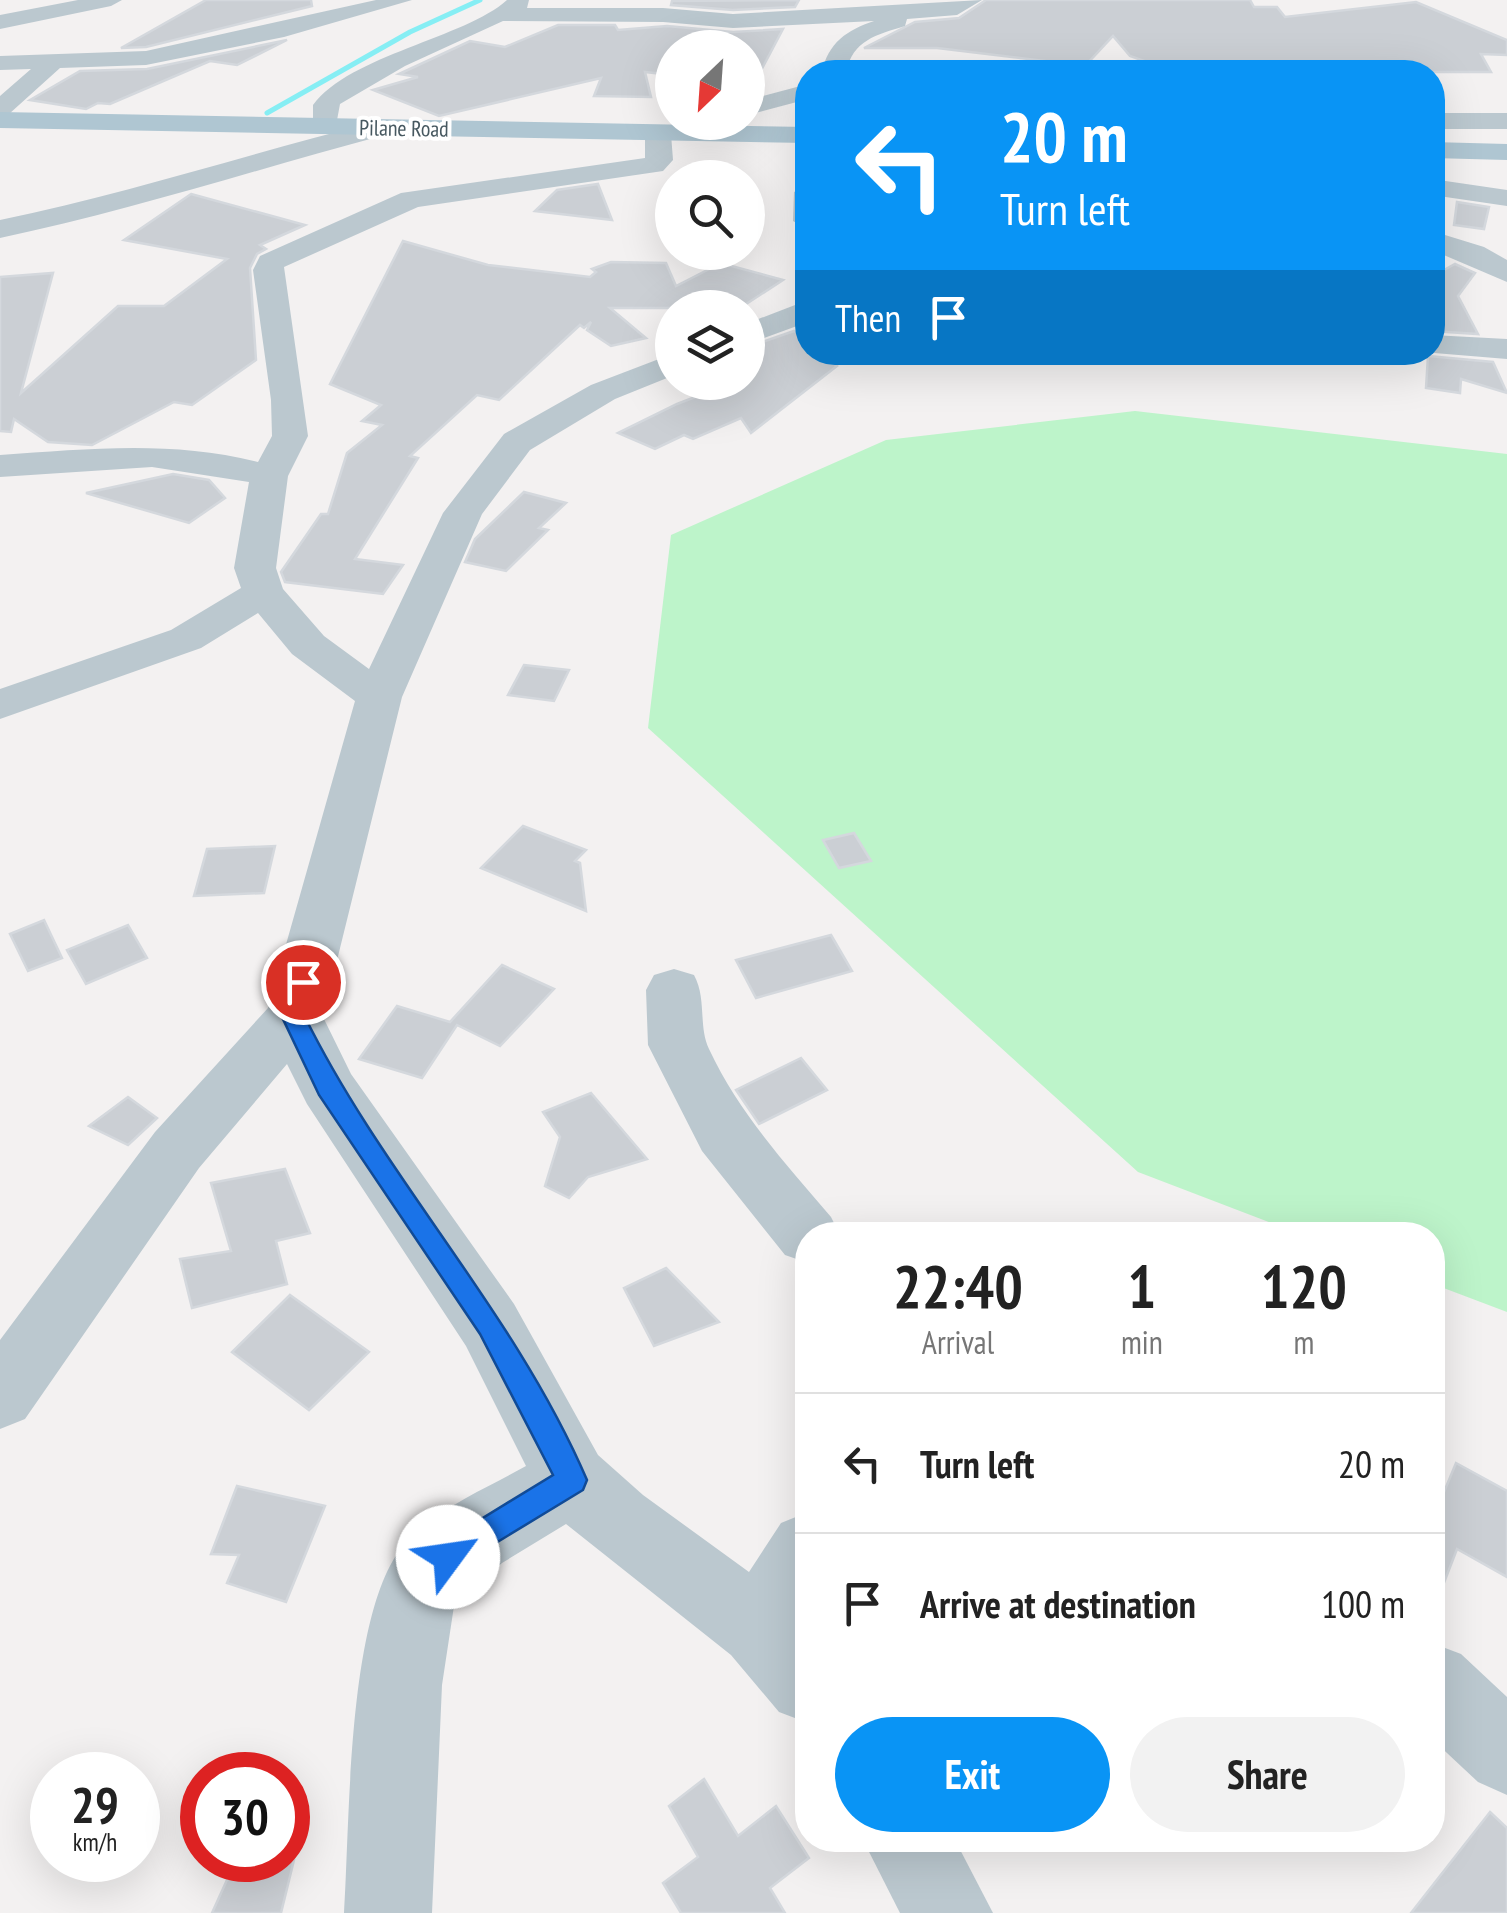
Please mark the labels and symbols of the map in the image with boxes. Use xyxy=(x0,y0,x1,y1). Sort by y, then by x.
north arrow xyxy=(655,30,765,140)
street label: Pilane Road xyxy=(359,113,449,143)
pin xyxy=(261,940,346,1025)
position arrow xyxy=(396,1505,500,1609)
speed limit sign: 30 xyxy=(180,1752,310,1882)

